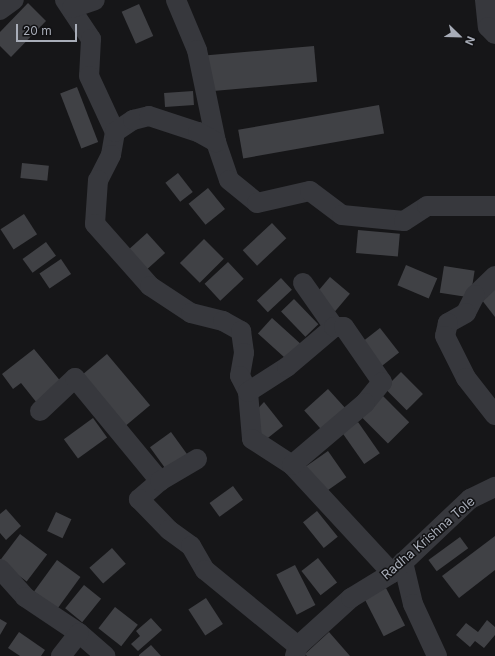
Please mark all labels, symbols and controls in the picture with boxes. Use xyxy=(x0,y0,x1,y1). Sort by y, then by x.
scale bar xyxy=(18,16,79,42)
north arrow xyxy=(439,16,479,56)
text: 20 m xyxy=(23,23,52,38)
text: N xyxy=(462,34,478,47)
street label: Radha Krishna Tole xyxy=(378,493,478,583)

